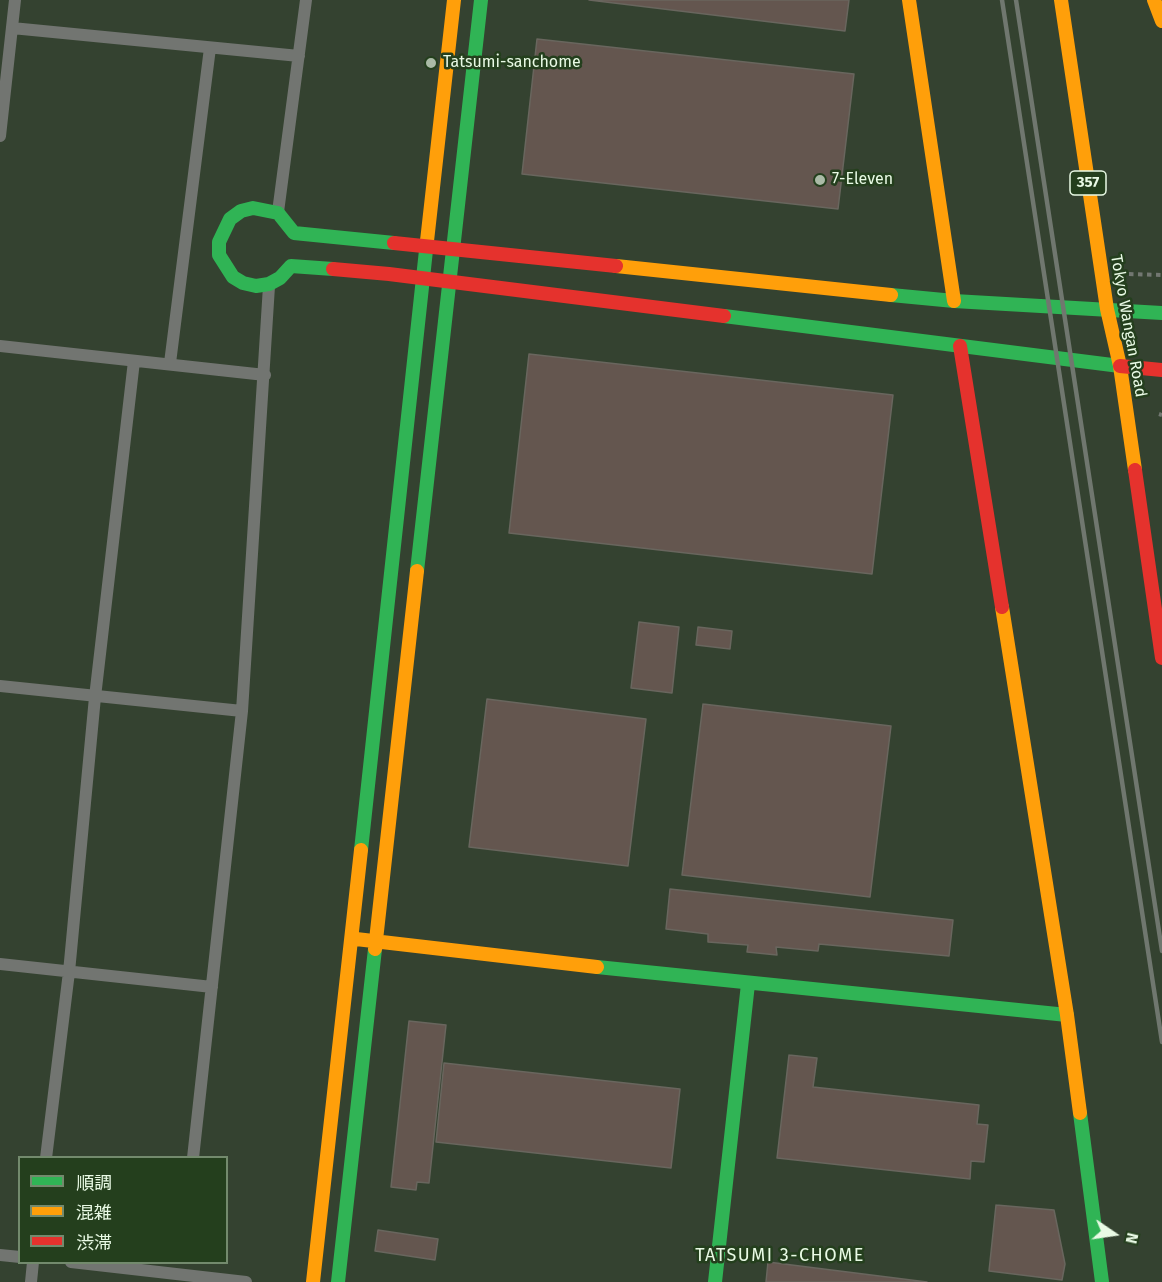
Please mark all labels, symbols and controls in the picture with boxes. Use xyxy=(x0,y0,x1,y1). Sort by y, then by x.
place label: Tatsumi-sanchome xyxy=(443,53,581,73)
marker: Tatsumi-sanchome xyxy=(424,56,438,70)
place label: 7-Eleven xyxy=(832,170,893,190)
road number: 357 xyxy=(1070,171,1106,195)
marker: 7-Eleven xyxy=(813,173,827,187)
street label: Tokyo Wangan Road xyxy=(1106,253,1150,399)
legend xyxy=(18,1156,228,1264)
text: 順調 xyxy=(76,1172,112,1194)
text: 混雑 xyxy=(76,1202,112,1224)
north arrow xyxy=(1084,1204,1144,1264)
text: N xyxy=(1122,1231,1142,1245)
text: 渋滞 xyxy=(76,1232,112,1254)
district label: TATSUMI 3-CHOME xyxy=(695,1245,865,1267)

